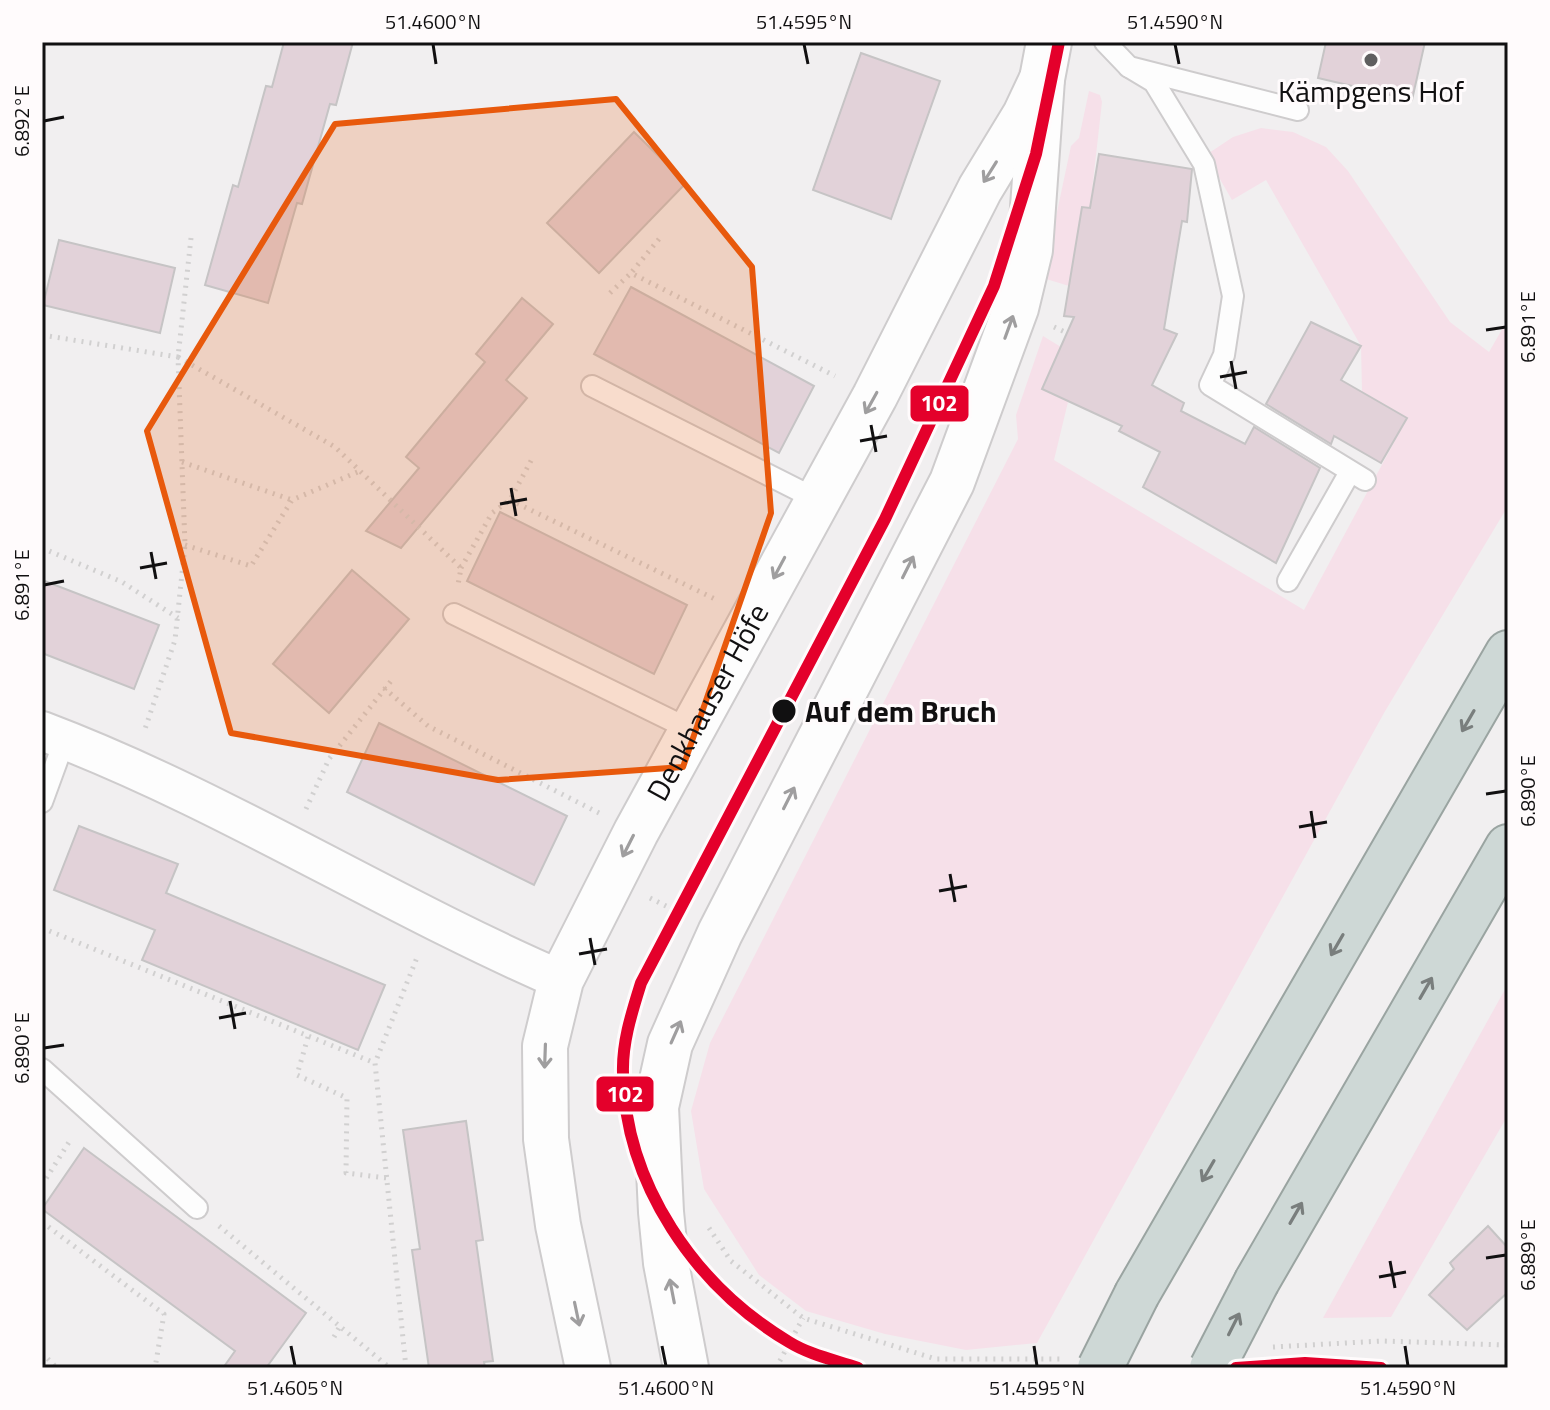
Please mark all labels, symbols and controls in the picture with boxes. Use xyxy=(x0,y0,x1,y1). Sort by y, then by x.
text: 51.4600°N xyxy=(385,6,481,37)
text: 51.4595°N xyxy=(756,6,852,37)
text: 51.4590°N xyxy=(1127,6,1223,37)
marker: Kämpgens Hof xyxy=(1362,51,1380,69)
place label: Kämpgens Hof xyxy=(1278,68,1464,114)
text: 6.892°E xyxy=(6,85,37,157)
one-way arrow xyxy=(982,160,998,183)
text: 6.891°E xyxy=(1512,291,1543,363)
one-way arrow xyxy=(1002,315,1017,340)
line badge: 102 xyxy=(909,384,970,423)
text: 102 xyxy=(921,386,957,420)
one-way arrow xyxy=(863,390,878,414)
text: 6.891°E xyxy=(6,549,37,621)
one-way arrow xyxy=(901,555,917,579)
one-way arrow xyxy=(771,556,787,579)
street label: Denkhauser Höfe xyxy=(634,595,780,809)
place label: Auf dem Bruch xyxy=(805,688,997,734)
marker: Auf dem Bruch xyxy=(770,697,798,725)
one-way arrow xyxy=(1460,709,1476,732)
text: 6.890°E xyxy=(1512,755,1543,827)
one-way arrow xyxy=(782,786,798,810)
one-way arrow xyxy=(620,833,636,857)
one-way arrow xyxy=(1329,933,1345,956)
one-way arrow xyxy=(1419,977,1434,1001)
text: 6.890°E xyxy=(6,1012,37,1084)
one-way arrow xyxy=(669,1020,684,1044)
one-way arrow xyxy=(538,1043,553,1069)
line badge: 102 xyxy=(595,1075,655,1113)
text: 102 xyxy=(607,1077,643,1111)
one-way arrow xyxy=(1200,1158,1215,1182)
one-way arrow xyxy=(1289,1202,1304,1226)
text: 6.889°E xyxy=(1512,1219,1543,1291)
one-way arrow xyxy=(663,1279,678,1305)
one-way arrow xyxy=(570,1300,585,1326)
one-way arrow xyxy=(1227,1313,1243,1337)
text: 51.4605°N xyxy=(247,1372,343,1403)
text: 51.4600°N xyxy=(618,1372,714,1403)
text: 51.4595°N xyxy=(989,1372,1085,1403)
text: 51.4590°N xyxy=(1360,1372,1456,1403)

